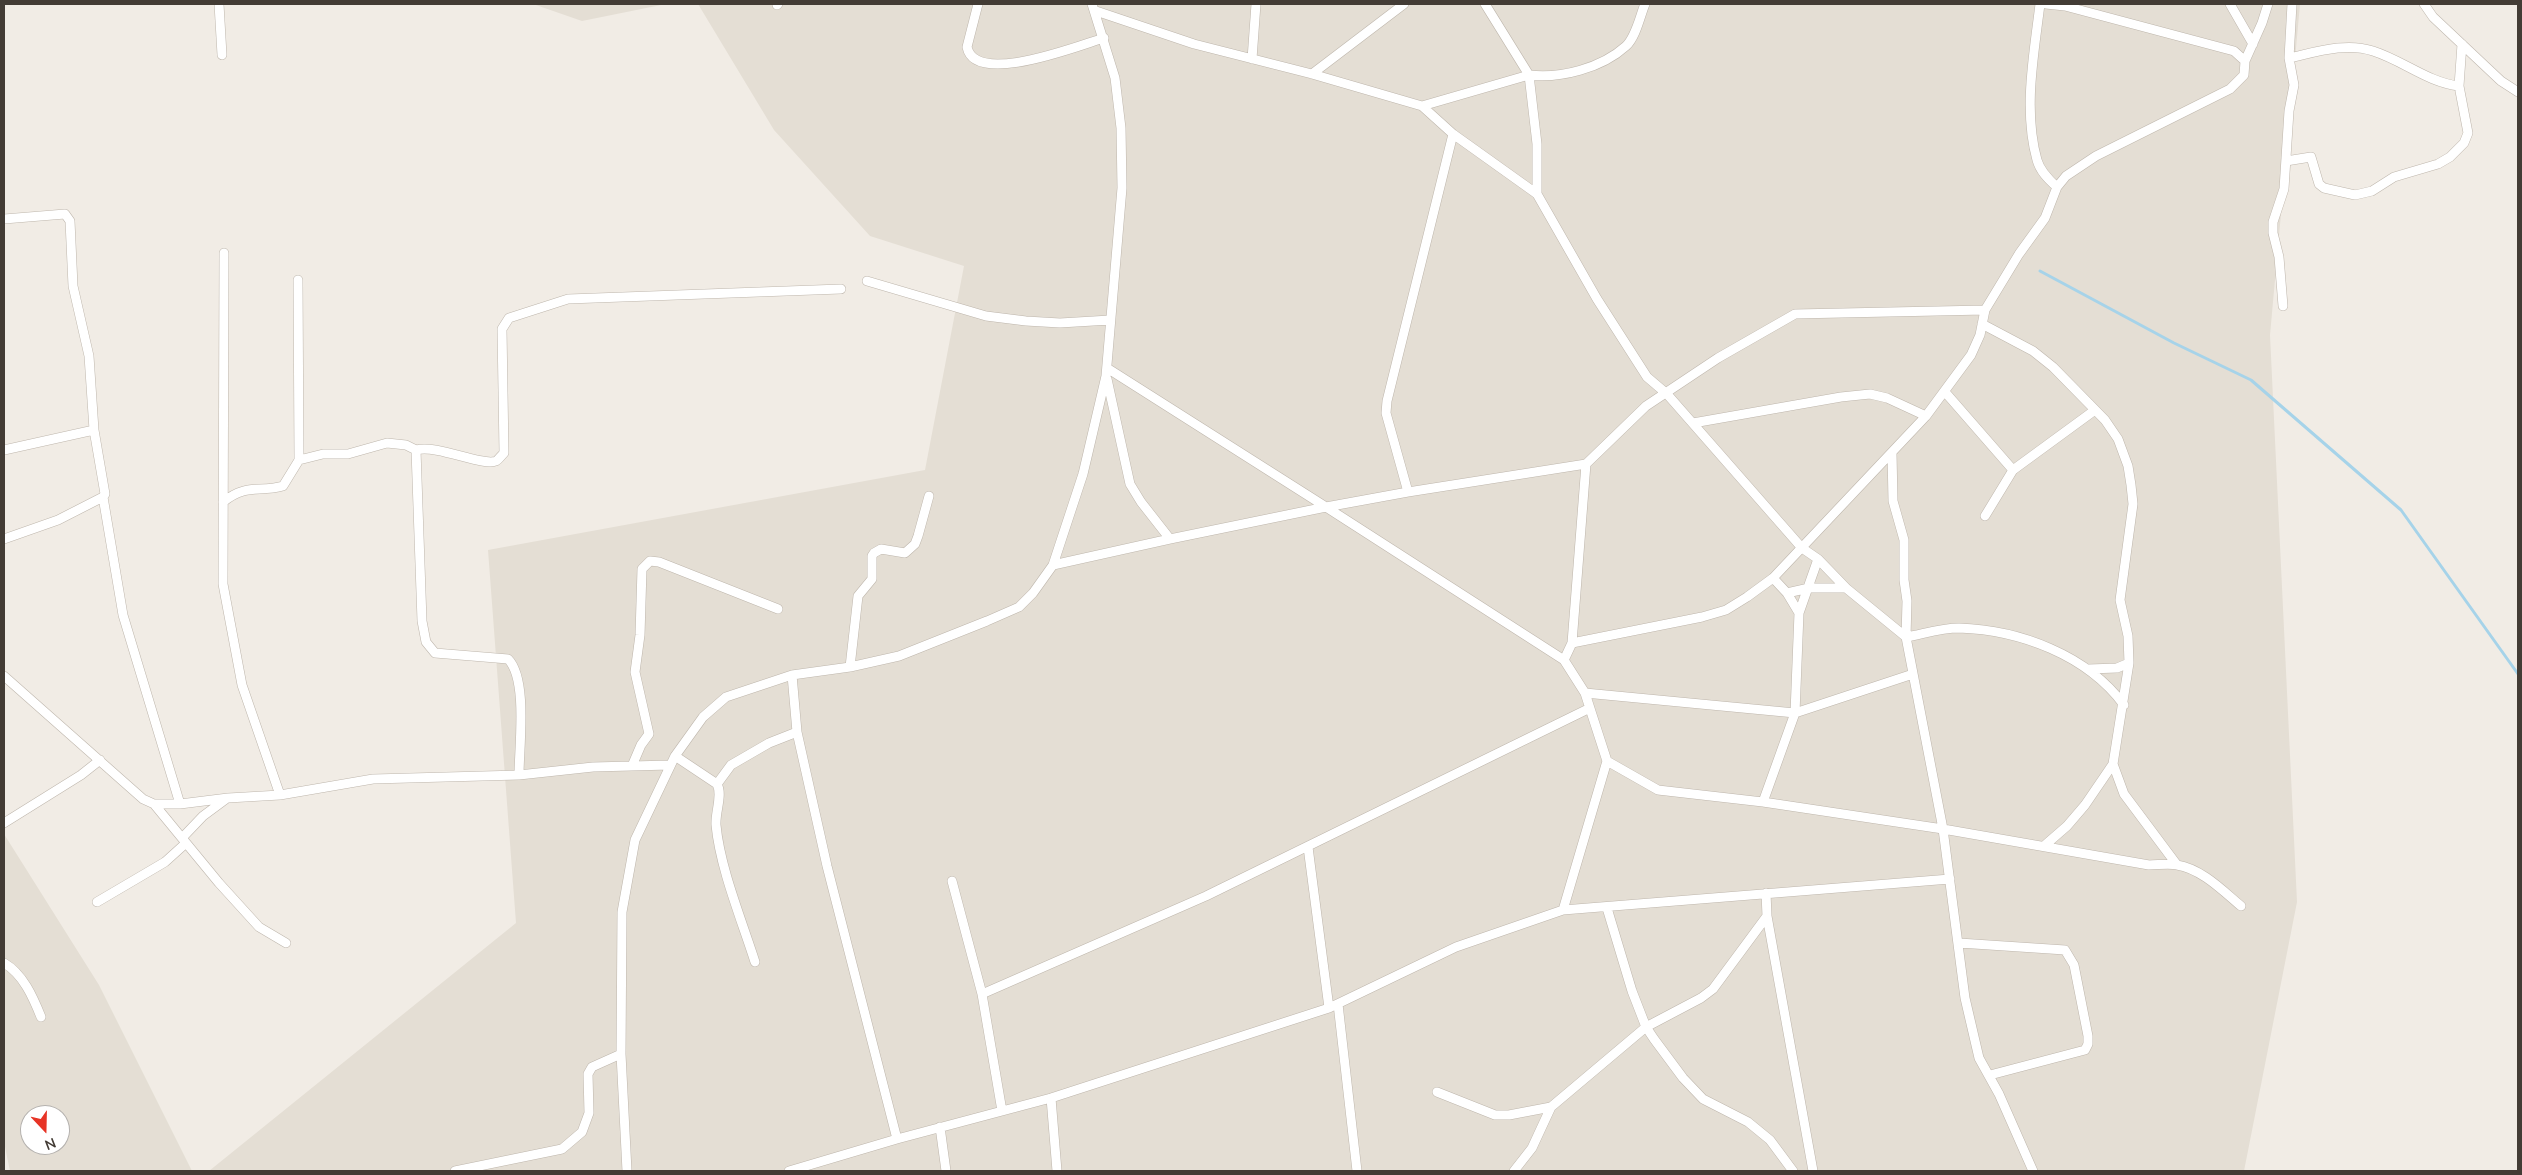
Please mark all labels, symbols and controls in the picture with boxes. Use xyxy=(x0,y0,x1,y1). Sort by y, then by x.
north arrow xyxy=(20,1105,70,1155)
text: N xyxy=(42,1133,59,1154)

